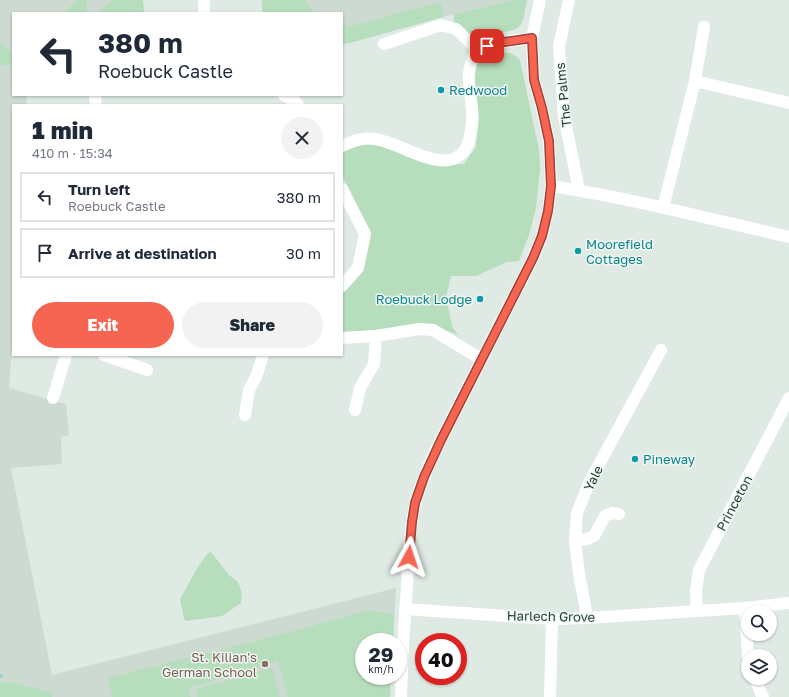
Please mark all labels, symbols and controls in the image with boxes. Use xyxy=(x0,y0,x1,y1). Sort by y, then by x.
text: 380 m xyxy=(98,26,183,59)
icon: left xyxy=(32,28,84,80)
pin xyxy=(470,29,504,63)
icon: arrive xyxy=(476,35,498,57)
text: Roebuck Castle xyxy=(98,60,233,82)
street label: The Palms xyxy=(552,62,574,128)
place label: Redwood xyxy=(449,82,507,98)
marker: Redwood xyxy=(436,85,446,95)
text: 1 min xyxy=(32,115,93,144)
button: close xyxy=(281,117,323,159)
text: 410 m · 15:34 xyxy=(32,145,113,161)
text: Turn left xyxy=(68,180,130,198)
icon: left xyxy=(34,186,56,208)
text: 380 m xyxy=(277,188,321,206)
text: Roebuck Castle xyxy=(68,198,165,214)
place label: Moorefield Cottages xyxy=(586,236,653,267)
icon: arrive xyxy=(34,242,56,264)
text: Arrive at destination xyxy=(68,244,217,262)
text: 30 m xyxy=(286,244,321,262)
marker: Moorefield Cottages xyxy=(573,246,583,256)
place label: Roebuck Lodge xyxy=(376,291,472,307)
marker: Roebuck Lodge xyxy=(475,294,485,304)
button: Exit xyxy=(32,302,174,348)
button: Share xyxy=(182,302,323,348)
place label: Pineway xyxy=(643,451,696,467)
marker: Pineway xyxy=(630,454,640,464)
street label: Yale xyxy=(580,463,606,493)
street label: Princeton xyxy=(713,472,755,534)
position arrow xyxy=(388,536,430,578)
map controls xyxy=(741,605,777,685)
button: search xyxy=(741,605,777,641)
street label: Harlech Grove xyxy=(507,607,595,625)
speed limit sign: 40 xyxy=(415,633,467,685)
text: 29 xyxy=(369,642,393,666)
place label: St. Kilian's German School xyxy=(162,649,257,680)
button: layers xyxy=(741,649,777,685)
marker: St. Kilian's German School xyxy=(260,659,270,669)
text: km/h xyxy=(368,663,394,675)

